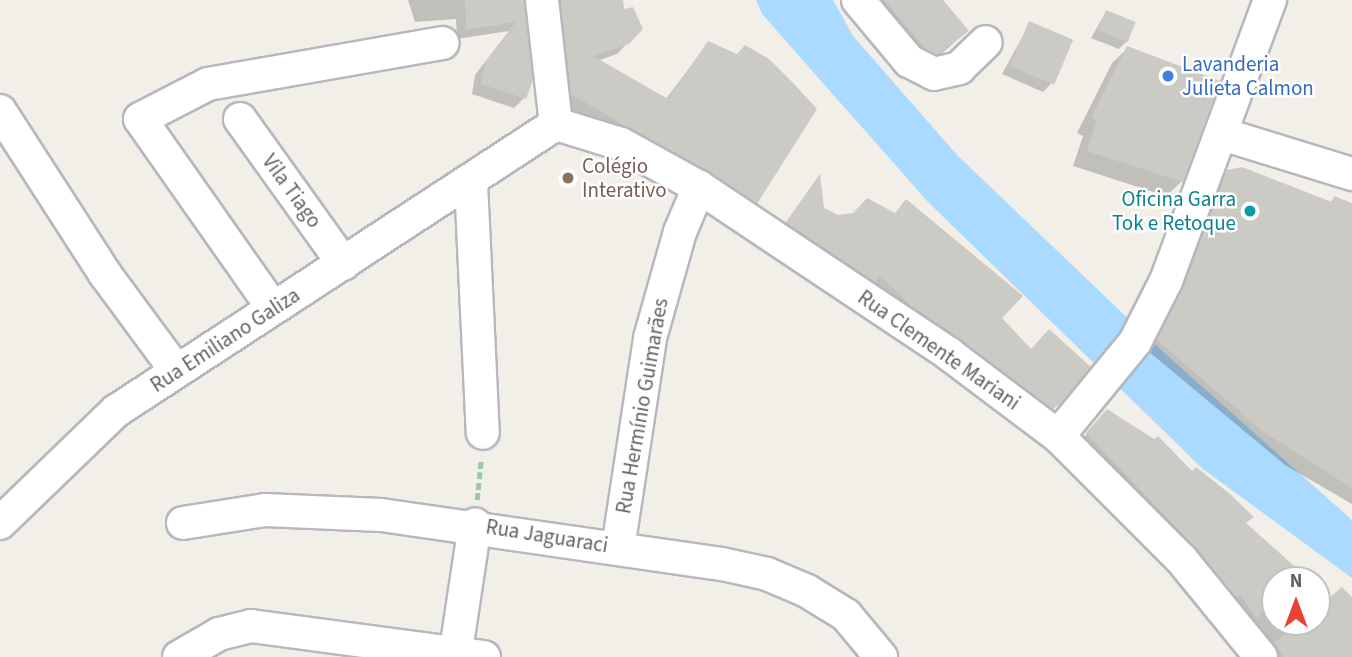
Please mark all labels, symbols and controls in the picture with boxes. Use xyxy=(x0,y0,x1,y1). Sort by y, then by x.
place label: Lavanderia Julieta Calmon xyxy=(1182,51,1314,101)
marker: Lavanderia Julieta Calmon xyxy=(1160,68,1176,84)
street label: Vila Tiago xyxy=(257,149,327,233)
place label: Colégio Interativo xyxy=(582,153,667,203)
marker: Colégio Interativo xyxy=(560,170,576,186)
place label: Oficina Garra Tok e Retoque xyxy=(1112,186,1236,236)
marker: Oficina Garra Tok e Retoque xyxy=(1242,203,1258,219)
street label: Rua Emiliano Galiza xyxy=(146,282,304,398)
street label: Rua Clemente Mariani xyxy=(853,285,1025,415)
street label: Rua Hermínio Guimarães xyxy=(611,296,673,516)
street label: Rua Jaguaraci xyxy=(484,514,610,558)
north arrow xyxy=(1261,566,1331,636)
text: N xyxy=(1290,568,1302,595)

